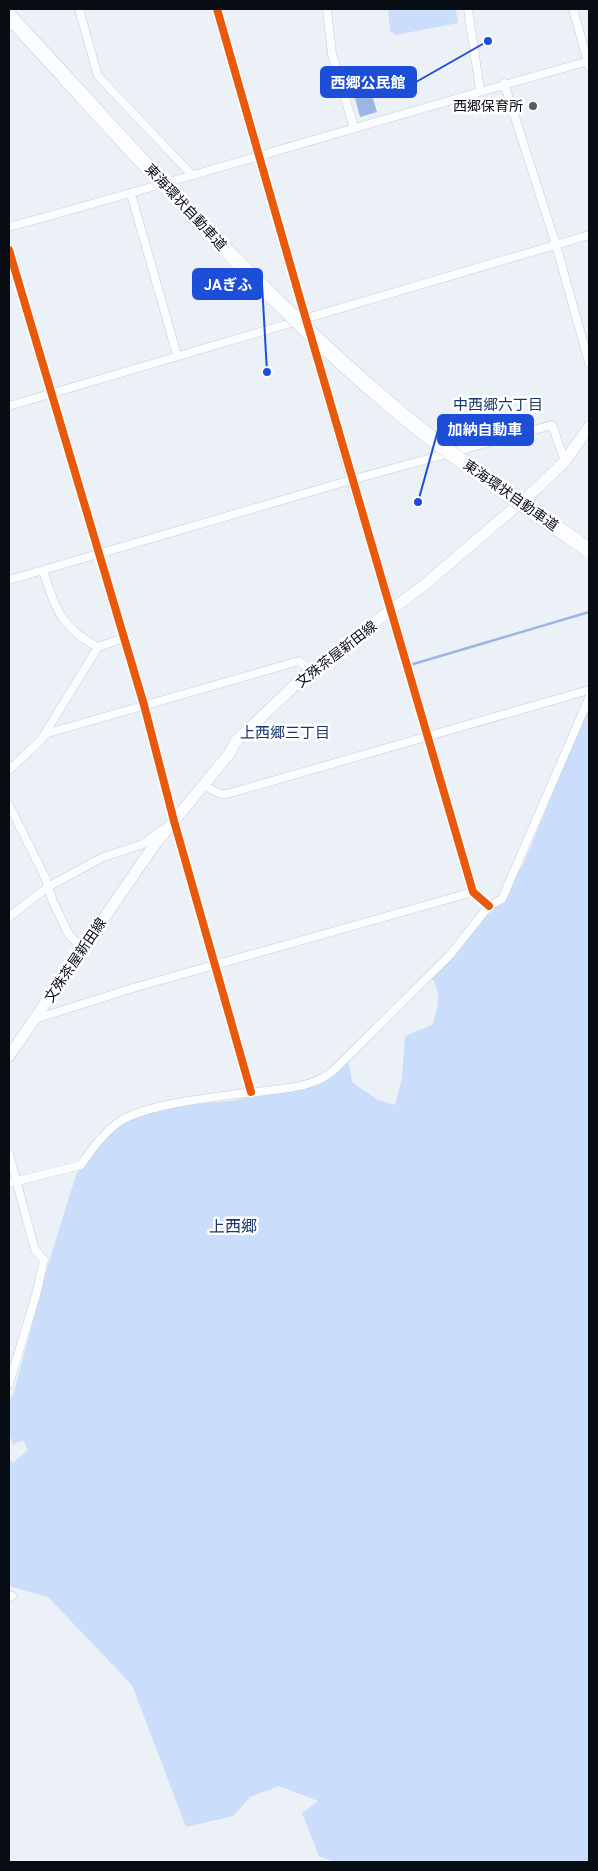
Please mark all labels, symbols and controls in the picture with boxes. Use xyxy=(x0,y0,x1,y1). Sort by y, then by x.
callout: 西郷公民館 xyxy=(321,67,416,97)
text: 西郷公民館 xyxy=(330,75,406,94)
place label: 西郷保育所 xyxy=(453,99,523,116)
marker: 西郷保育所 xyxy=(527,100,539,112)
street label: 東海環状自動車道 xyxy=(140,161,230,255)
callout: JAぎふ xyxy=(193,269,262,299)
text: JAぎふ xyxy=(204,277,252,296)
district label: 中西郷六丁目 xyxy=(453,397,543,416)
callout: 加納自動車 xyxy=(438,415,533,445)
text: 加納自動車 xyxy=(447,422,523,441)
street label: 東海環状自動車道 xyxy=(459,456,561,535)
street label: 文殊茶屋新田線 xyxy=(293,618,381,692)
district label: 上西郷三丁目 xyxy=(240,725,330,744)
street label: 文殊茶屋新田線 xyxy=(42,915,111,1006)
district label: 上西郷 xyxy=(209,1218,257,1238)

